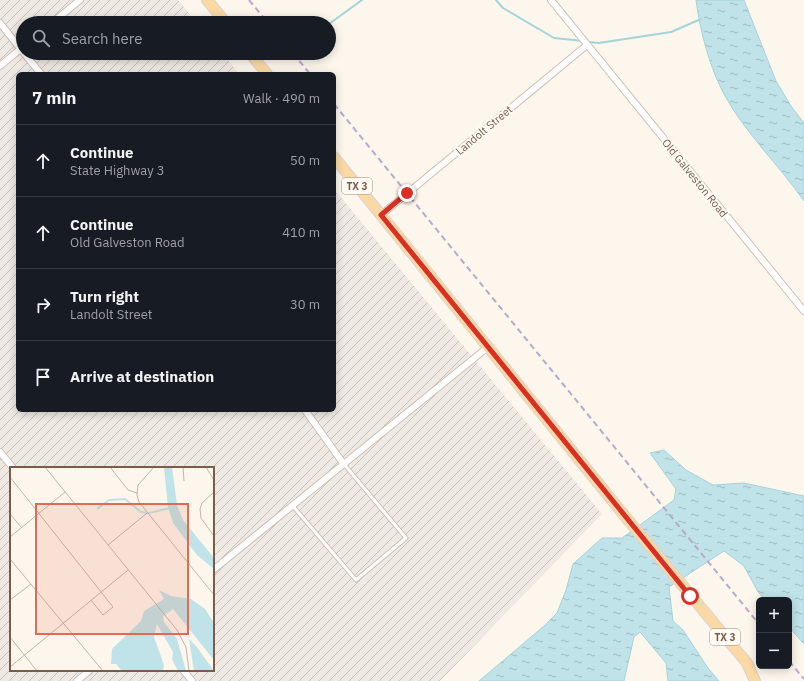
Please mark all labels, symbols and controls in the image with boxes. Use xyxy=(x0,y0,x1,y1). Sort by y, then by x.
search box xyxy=(16,16,336,60)
icon: search xyxy=(30,27,52,49)
text: Search here xyxy=(62,29,142,48)
text: 7 min xyxy=(32,87,76,109)
text: Walk · 490 m xyxy=(243,90,320,107)
street label: Landolt Street xyxy=(453,102,515,158)
street label: Old Galveston Road xyxy=(659,136,731,220)
text: Continue xyxy=(70,143,134,162)
icon: ahead xyxy=(32,150,54,172)
text: 50 m xyxy=(290,152,320,169)
text: State Highway 3 xyxy=(70,162,165,179)
road number: TX 3 xyxy=(342,178,372,194)
route end xyxy=(398,184,416,202)
text: Continue xyxy=(70,215,134,234)
icon: ahead xyxy=(32,222,54,244)
text: 410 m xyxy=(282,224,320,241)
text: Old Galveston Road xyxy=(70,234,185,251)
text: Turn right xyxy=(70,287,139,306)
icon: right xyxy=(32,294,54,316)
text: 30 m xyxy=(290,296,320,313)
text: Landolt Street xyxy=(70,306,152,323)
icon: arrive xyxy=(32,366,54,388)
text: Arrive at destination xyxy=(70,367,214,386)
inset map xyxy=(10,467,214,671)
route start xyxy=(681,587,699,605)
map controls xyxy=(756,597,792,669)
button: + xyxy=(756,597,792,633)
road number: TX 3 xyxy=(710,629,740,645)
button: − xyxy=(756,633,792,669)

